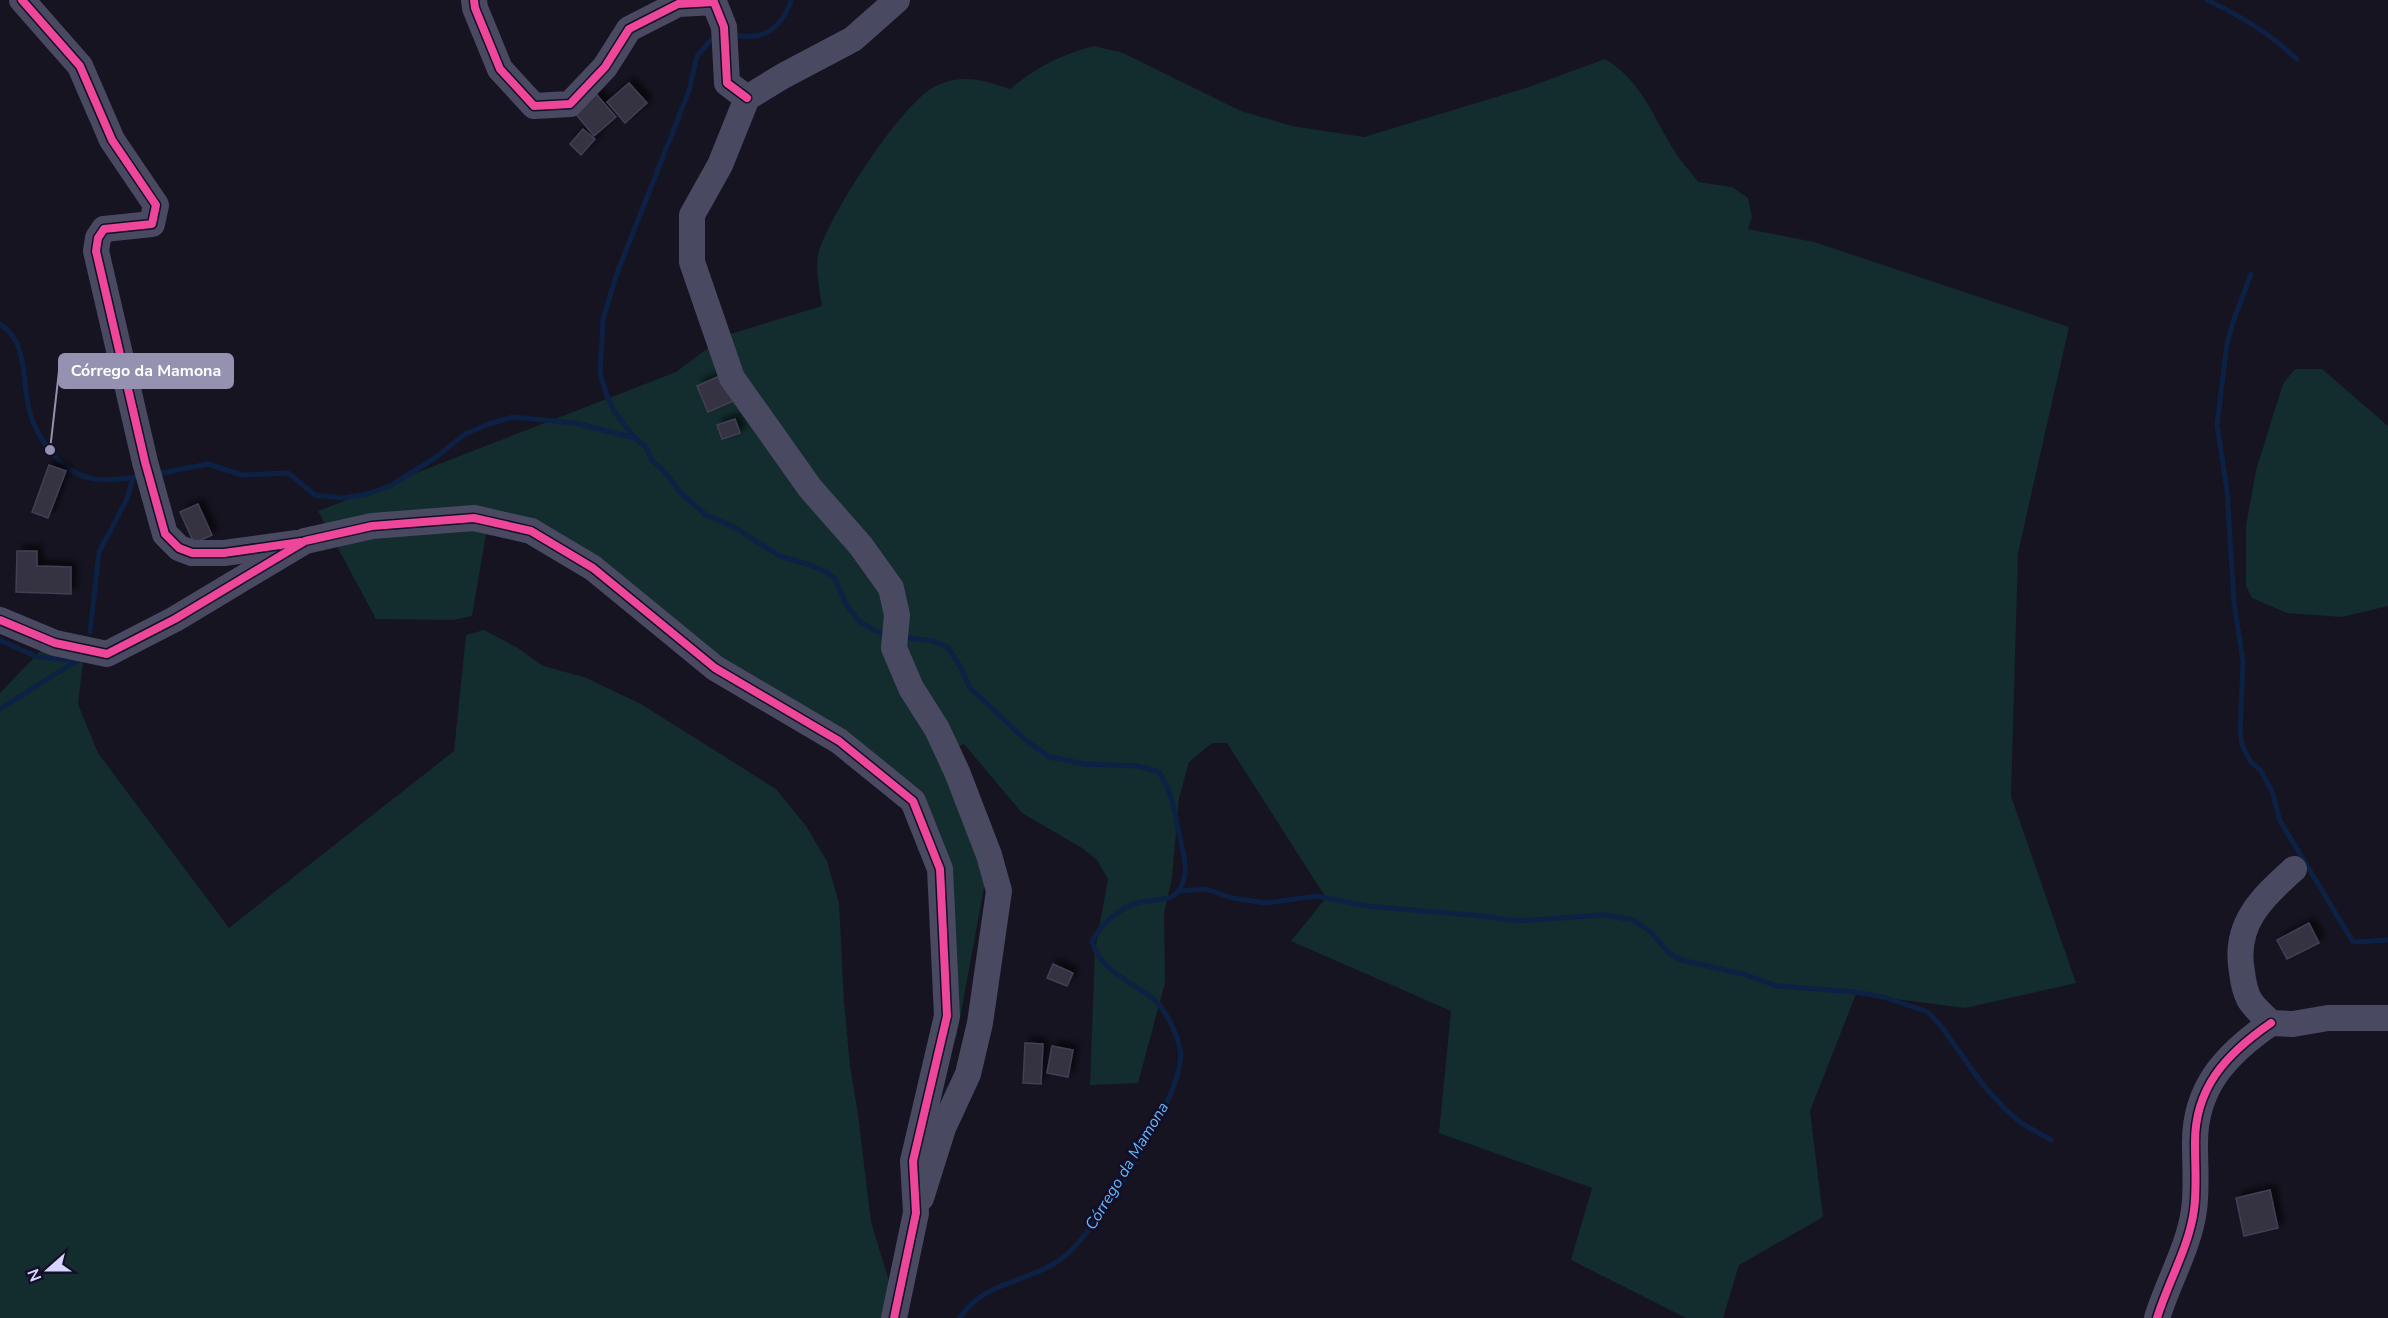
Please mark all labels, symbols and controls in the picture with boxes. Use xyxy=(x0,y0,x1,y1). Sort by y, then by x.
callout: Córrego da Mamona xyxy=(59,354,233,388)
text: Córrego da Mamona xyxy=(71,360,221,382)
water label: Córrego da Mamona xyxy=(1080,1098,1174,1234)
north arrow xyxy=(18,1240,78,1300)
text: N xyxy=(23,1265,47,1285)

